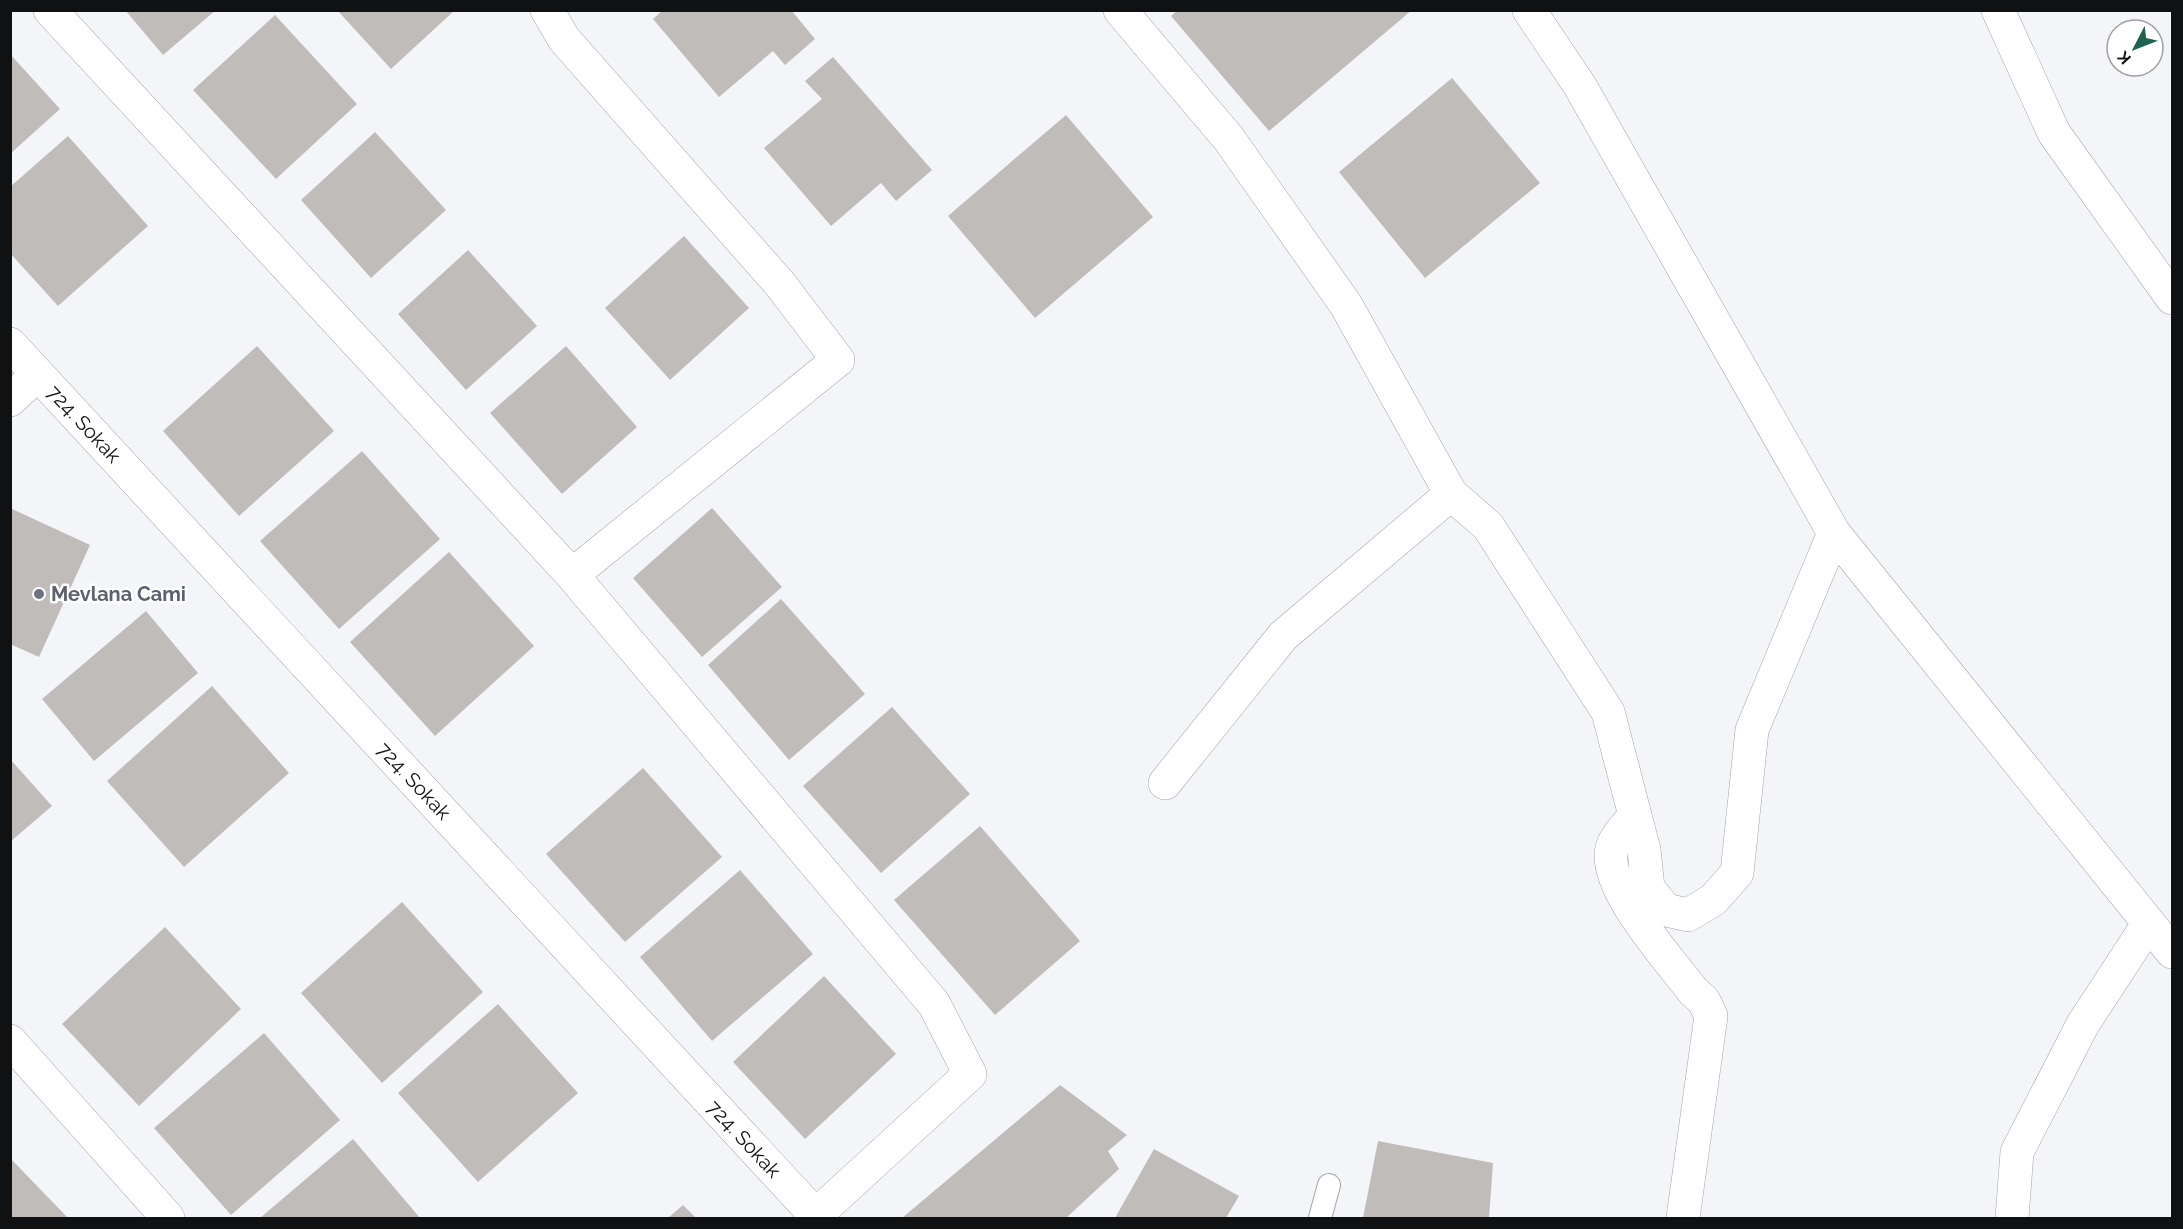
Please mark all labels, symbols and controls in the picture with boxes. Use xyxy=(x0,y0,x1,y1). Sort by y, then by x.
north arrow xyxy=(2105,18,2165,78)
text: K xyxy=(2113,47,2135,68)
street label: 724. Sokak xyxy=(42,380,126,468)
place label: Mevlana Cami xyxy=(51,582,186,606)
marker: Mevlana Cami xyxy=(32,587,46,601)
street label: 724. Sokak xyxy=(372,737,456,825)
street label: 724. Sokak xyxy=(702,1095,786,1183)

